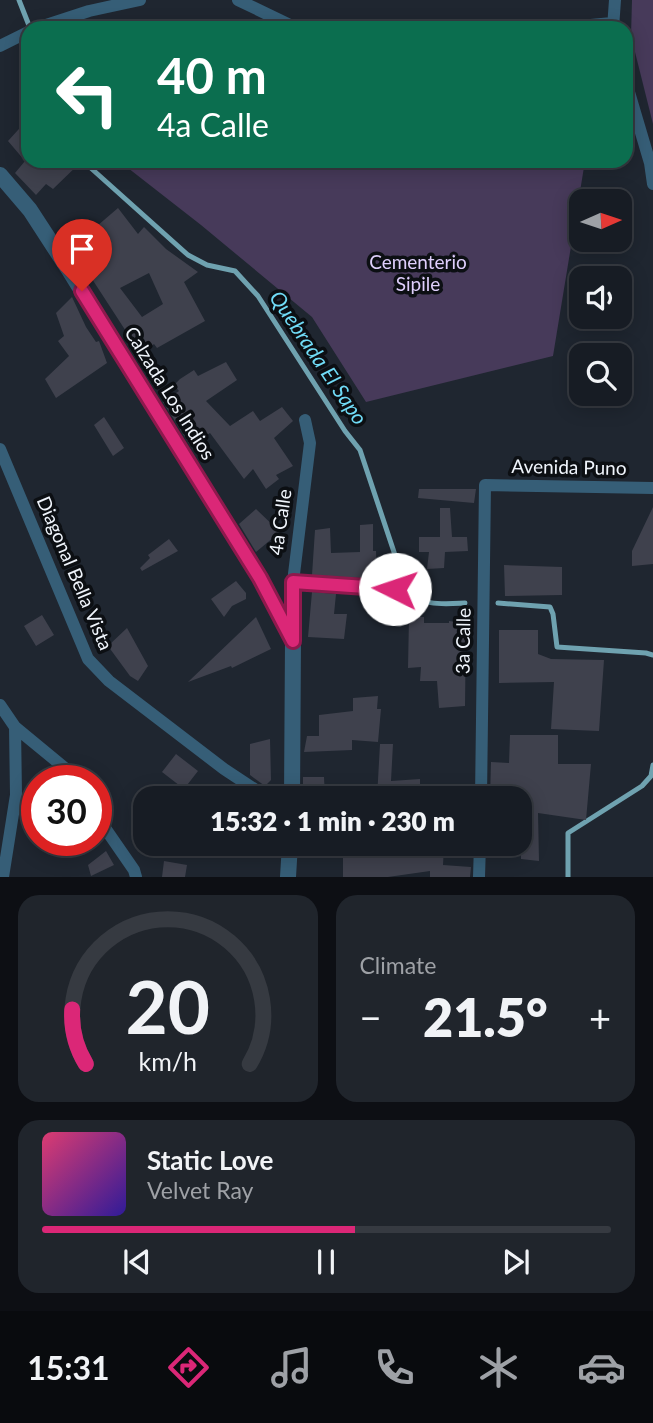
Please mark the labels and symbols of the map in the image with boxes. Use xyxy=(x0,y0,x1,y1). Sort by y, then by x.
north arrow xyxy=(569,189,632,252)
pin xyxy=(52,219,112,291)
park label: Cementerio Sipile xyxy=(369,250,467,295)
water label: Quebrada El Sapo xyxy=(265,285,373,429)
street label: Calzada Los Indios xyxy=(120,322,221,463)
street label: Avenida Puno xyxy=(511,454,627,479)
street label: 4a Calle xyxy=(263,487,296,556)
street label: Diagonal Bella Vista xyxy=(33,492,118,653)
position arrow xyxy=(358,552,432,626)
street label: 3a Calle xyxy=(450,608,475,674)
speed limit sign: 30 xyxy=(21,765,112,856)

